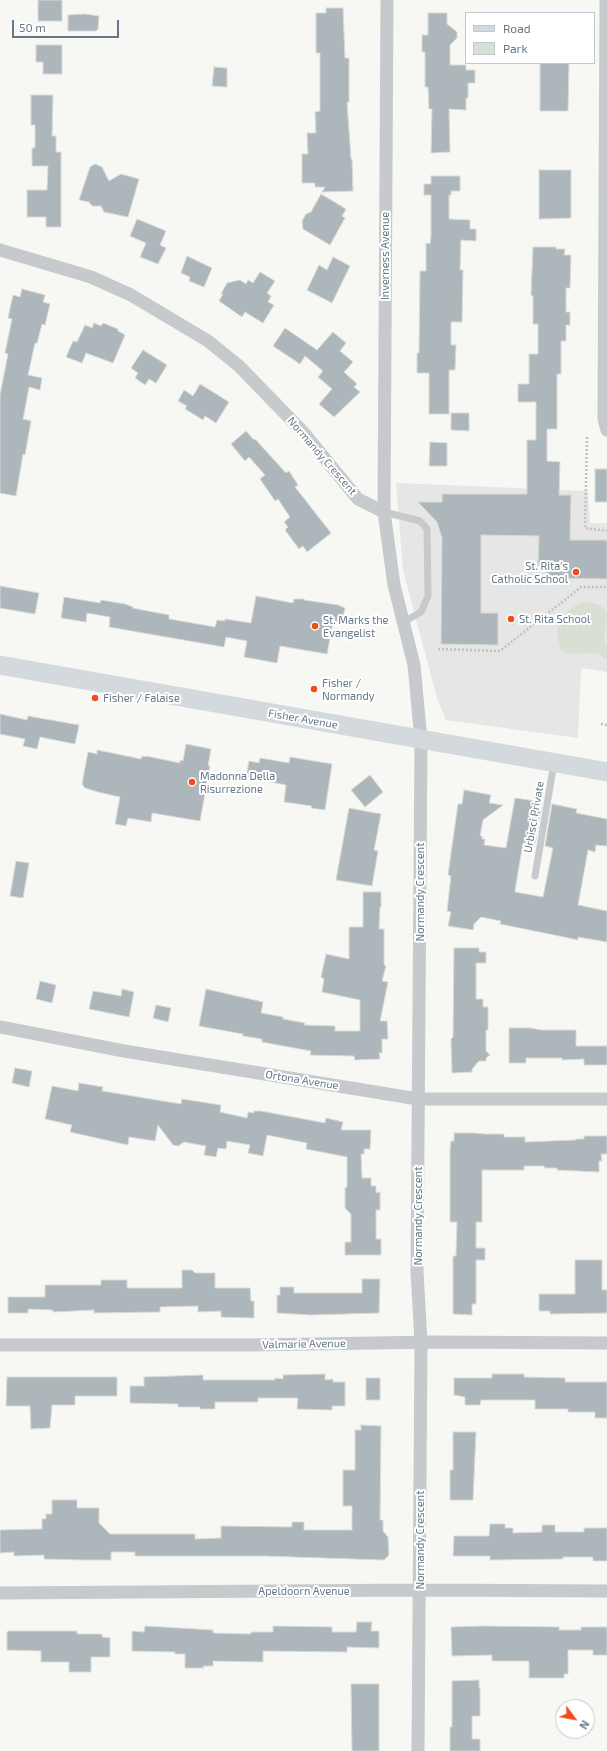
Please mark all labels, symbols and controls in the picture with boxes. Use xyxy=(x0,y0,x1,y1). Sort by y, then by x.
scale bar xyxy=(14,12,121,38)
legend xyxy=(465,12,595,64)
text: 50 m xyxy=(19,20,46,34)
text: Road xyxy=(503,21,531,35)
text: Park xyxy=(503,41,528,55)
street label: Inverness Avenue xyxy=(378,212,392,300)
street label: Normandy Crescent xyxy=(285,414,359,498)
place label: St. Rita's Catholic School xyxy=(491,559,568,585)
marker: St. Rita's Catholic School xyxy=(571,567,581,577)
place label: St. Rita School xyxy=(519,612,590,626)
place label: St. Marks the Evangelist xyxy=(323,613,388,639)
marker: St. Rita School xyxy=(506,614,516,624)
marker: St. Marks the Evangelist xyxy=(310,621,320,631)
place label: Fisher / Normandy xyxy=(322,676,375,702)
marker: Fisher / Normandy xyxy=(309,684,319,694)
place label: Fisher / Falaise xyxy=(103,691,180,705)
marker: Fisher / Falaise xyxy=(90,693,100,703)
street label: Fisher Avenue xyxy=(267,706,339,732)
place label: Madonna Della Risurrezione xyxy=(200,769,275,795)
marker: Madonna Della Risurrezione xyxy=(187,777,197,787)
street label: Urbisci Private xyxy=(521,780,547,854)
street label: Normandy Crescent xyxy=(413,843,427,941)
street label: Ortona Avenue xyxy=(264,1068,340,1092)
street label: Normandy Crescent xyxy=(411,1167,425,1265)
street label: Valmarie Avenue xyxy=(262,1337,346,1351)
street label: Normandy Crescent xyxy=(413,1491,427,1589)
street label: Apeldoorn Avenue xyxy=(258,1584,350,1598)
north arrow xyxy=(555,1699,595,1739)
text: N xyxy=(577,1718,592,1732)

